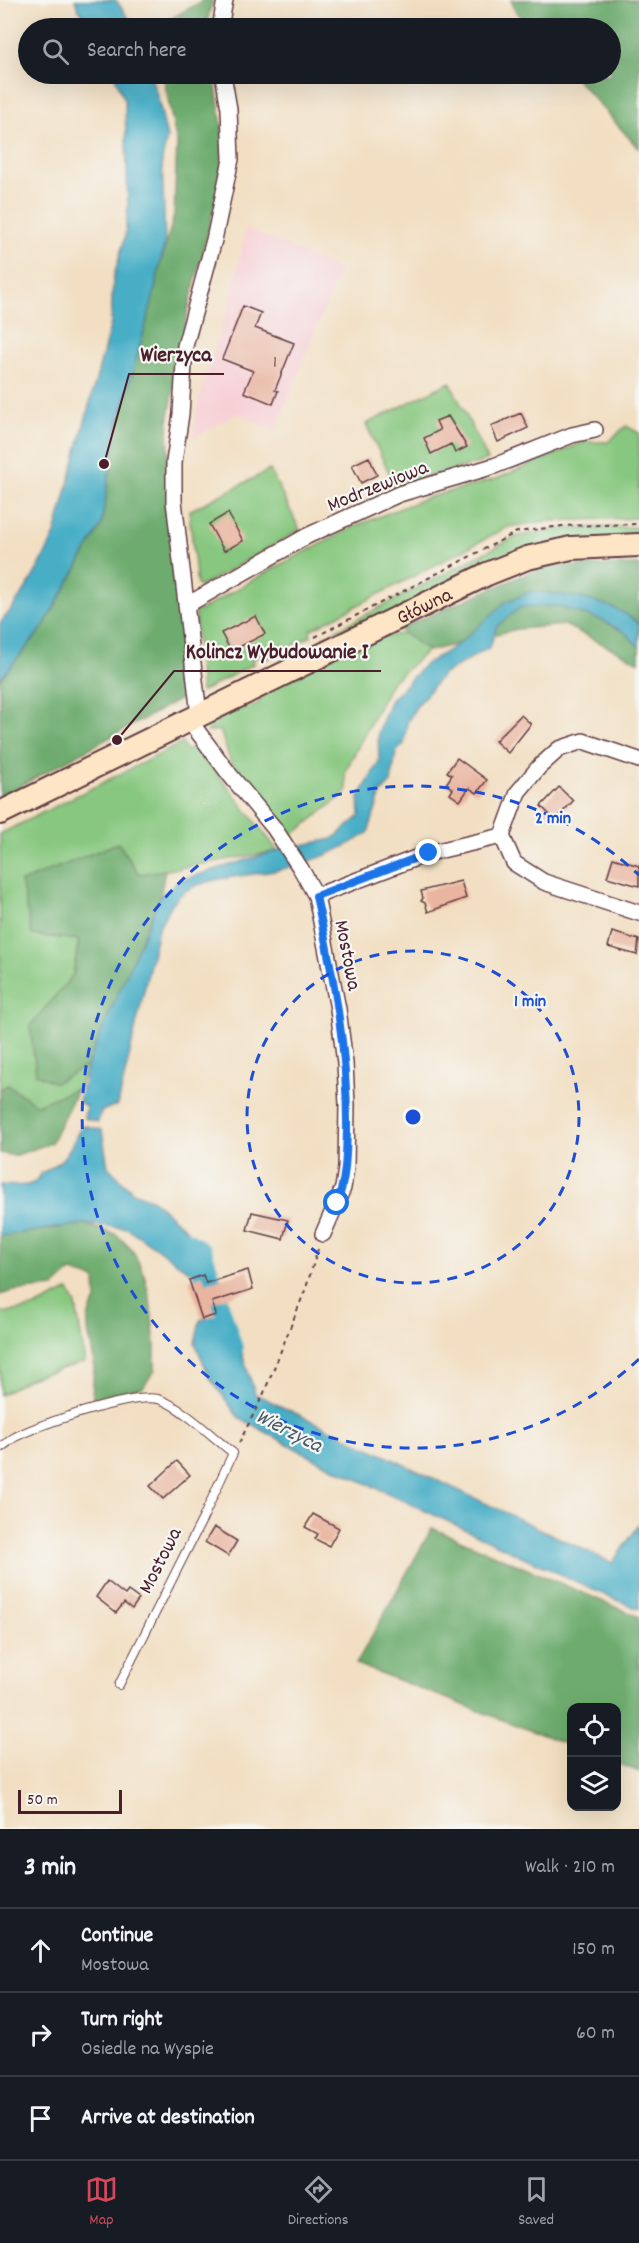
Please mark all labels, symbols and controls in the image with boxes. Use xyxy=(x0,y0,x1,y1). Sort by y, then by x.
search box xyxy=(18,18,621,84)
icon: search xyxy=(39,35,72,68)
text: Search here xyxy=(87,36,186,67)
callout: Wierzyca xyxy=(129,334,224,374)
text: Wierzyca xyxy=(141,341,212,372)
house number: 1 xyxy=(273,351,277,376)
street label: Modrzewiowa xyxy=(323,453,434,522)
street label: Główna xyxy=(392,581,459,634)
callout: Kolincz Wybudowanie I xyxy=(174,631,381,671)
text: Kolincz Wybudowanie I xyxy=(186,638,368,669)
text: 2 min xyxy=(535,807,571,832)
route end xyxy=(415,839,441,865)
street label: Mostowa xyxy=(325,918,368,994)
text: 1 min xyxy=(514,990,546,1015)
centre of rings xyxy=(403,1107,423,1127)
route start xyxy=(323,1189,349,1215)
water label: Wierzyca xyxy=(250,1402,329,1463)
street label: Mostowa xyxy=(132,1522,192,1600)
map controls xyxy=(567,1703,621,1811)
button: locate xyxy=(567,1703,621,1757)
button: layers xyxy=(567,1757,621,1811)
scale bar xyxy=(18,1787,122,1814)
text: 50 m xyxy=(27,1789,58,1812)
text: 3 min xyxy=(24,1850,76,1887)
text: Walk · 210 m xyxy=(525,1854,615,1882)
text: Continue xyxy=(81,1921,153,1952)
icon: ahead xyxy=(24,1934,57,1967)
text: 150 m xyxy=(572,1936,615,1964)
text: Mostowa xyxy=(81,1952,149,1980)
text: Turn right xyxy=(81,2005,163,2036)
icon: right xyxy=(24,2018,57,2051)
text: 60 m xyxy=(576,2020,615,2048)
text: Osiedle na Wyspie xyxy=(81,2036,214,2064)
icon: arrive xyxy=(24,2102,57,2135)
text: Arrive at destination xyxy=(81,2103,255,2134)
tab: Map xyxy=(85,2173,118,2232)
tab: Directions xyxy=(288,2173,348,2232)
tab: Saved xyxy=(518,2173,554,2232)

